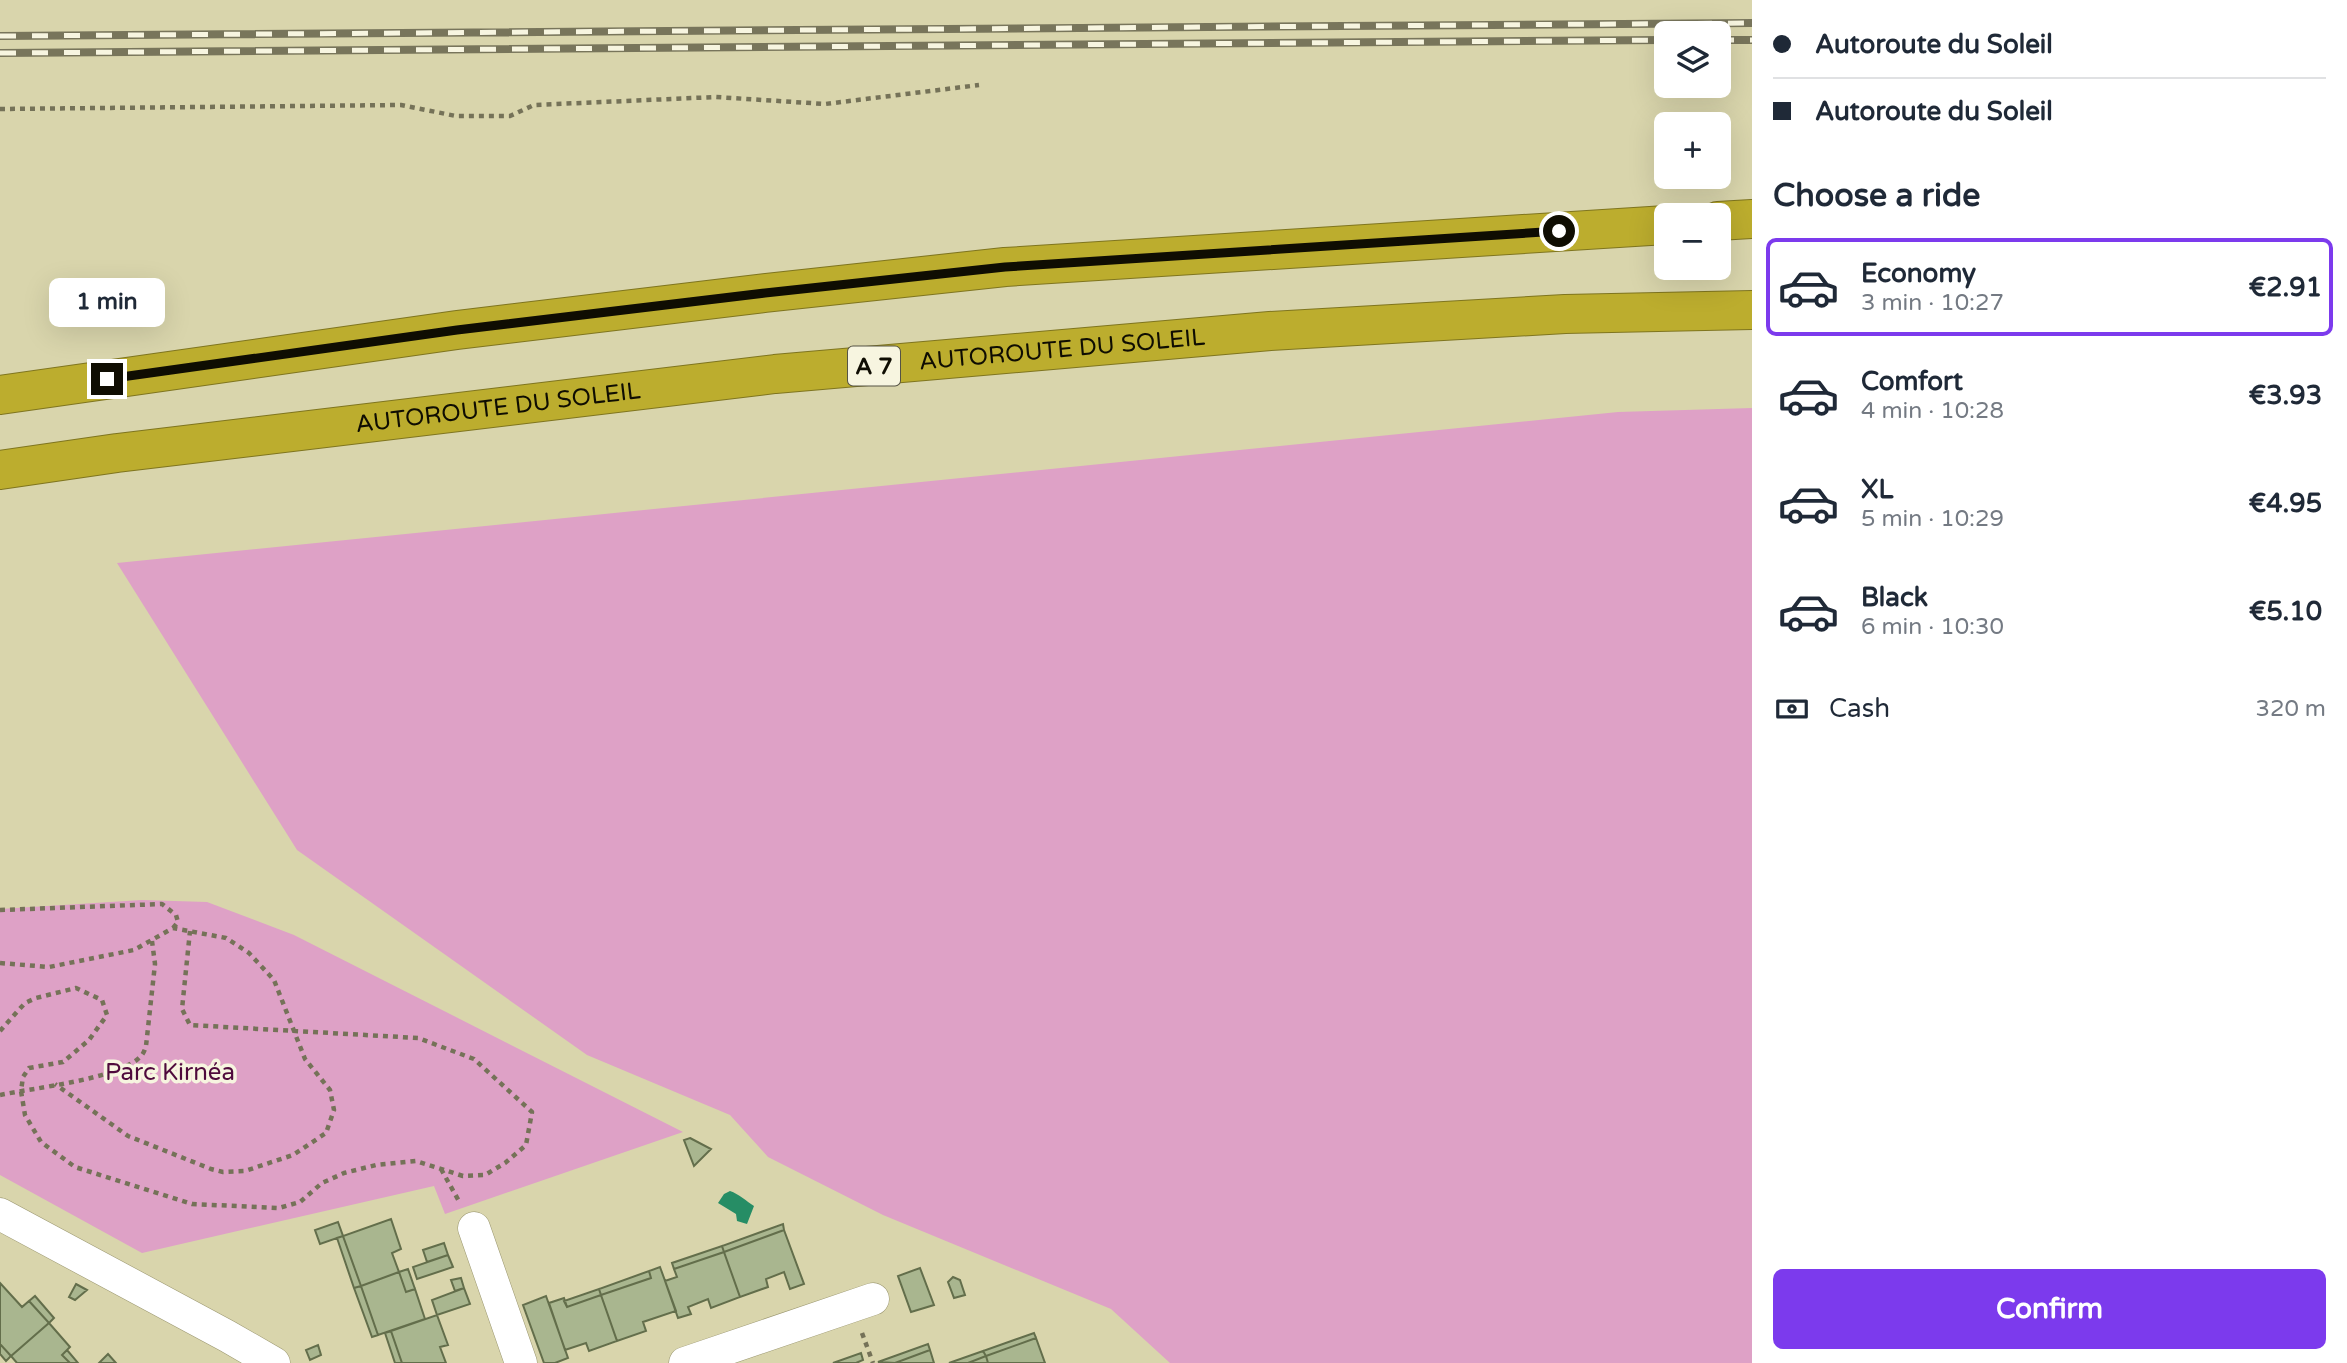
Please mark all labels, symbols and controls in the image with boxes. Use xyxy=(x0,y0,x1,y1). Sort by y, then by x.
map controls xyxy=(1654,21,1731,280)
button: layers xyxy=(1654,21,1731,98)
text: Autoroute du Soleil xyxy=(1815,29,2053,60)
text: Autoroute du Soleil xyxy=(1815,96,2053,127)
button: + xyxy=(1654,112,1731,189)
text: Choose a ride xyxy=(1773,177,1980,215)
button: − xyxy=(1654,203,1731,280)
route start xyxy=(1543,215,1575,247)
icon: car xyxy=(1777,256,1840,319)
text: Economy xyxy=(1861,258,1976,289)
text: €2.91 xyxy=(2249,272,2322,303)
callout: 1 min xyxy=(49,278,165,326)
text: 1 min xyxy=(76,288,138,316)
text: 3 min · 10:27 xyxy=(1861,289,2004,317)
street label: AUTOROUTE DU SOLEIL xyxy=(918,323,1206,376)
road number: A 7 xyxy=(848,346,900,386)
route end xyxy=(91,363,123,395)
icon: car xyxy=(1777,364,1840,427)
text: Comfort xyxy=(1861,366,1963,397)
street label: AUTOROUTE DU SOLEIL xyxy=(354,376,642,439)
text: €3.93 xyxy=(2249,380,2322,411)
text: 4 min · 10:28 xyxy=(1861,397,2004,425)
icon: car xyxy=(1777,472,1840,535)
text: XL xyxy=(1861,474,1893,505)
text: €4.95 xyxy=(2249,488,2322,519)
text: 5 min · 10:29 xyxy=(1861,505,2004,533)
icon: car xyxy=(1777,580,1840,643)
text: Black xyxy=(1861,582,1928,613)
text: €5.10 xyxy=(2249,596,2322,627)
text: 6 min · 10:30 xyxy=(1861,613,2004,641)
icon: cash xyxy=(1773,690,1811,728)
text: Cash xyxy=(1829,693,1890,724)
text: 320 m xyxy=(2256,695,2326,723)
park label: Parc Kirnéa xyxy=(105,1058,235,1087)
button: Confirm xyxy=(1773,1269,2326,1349)

